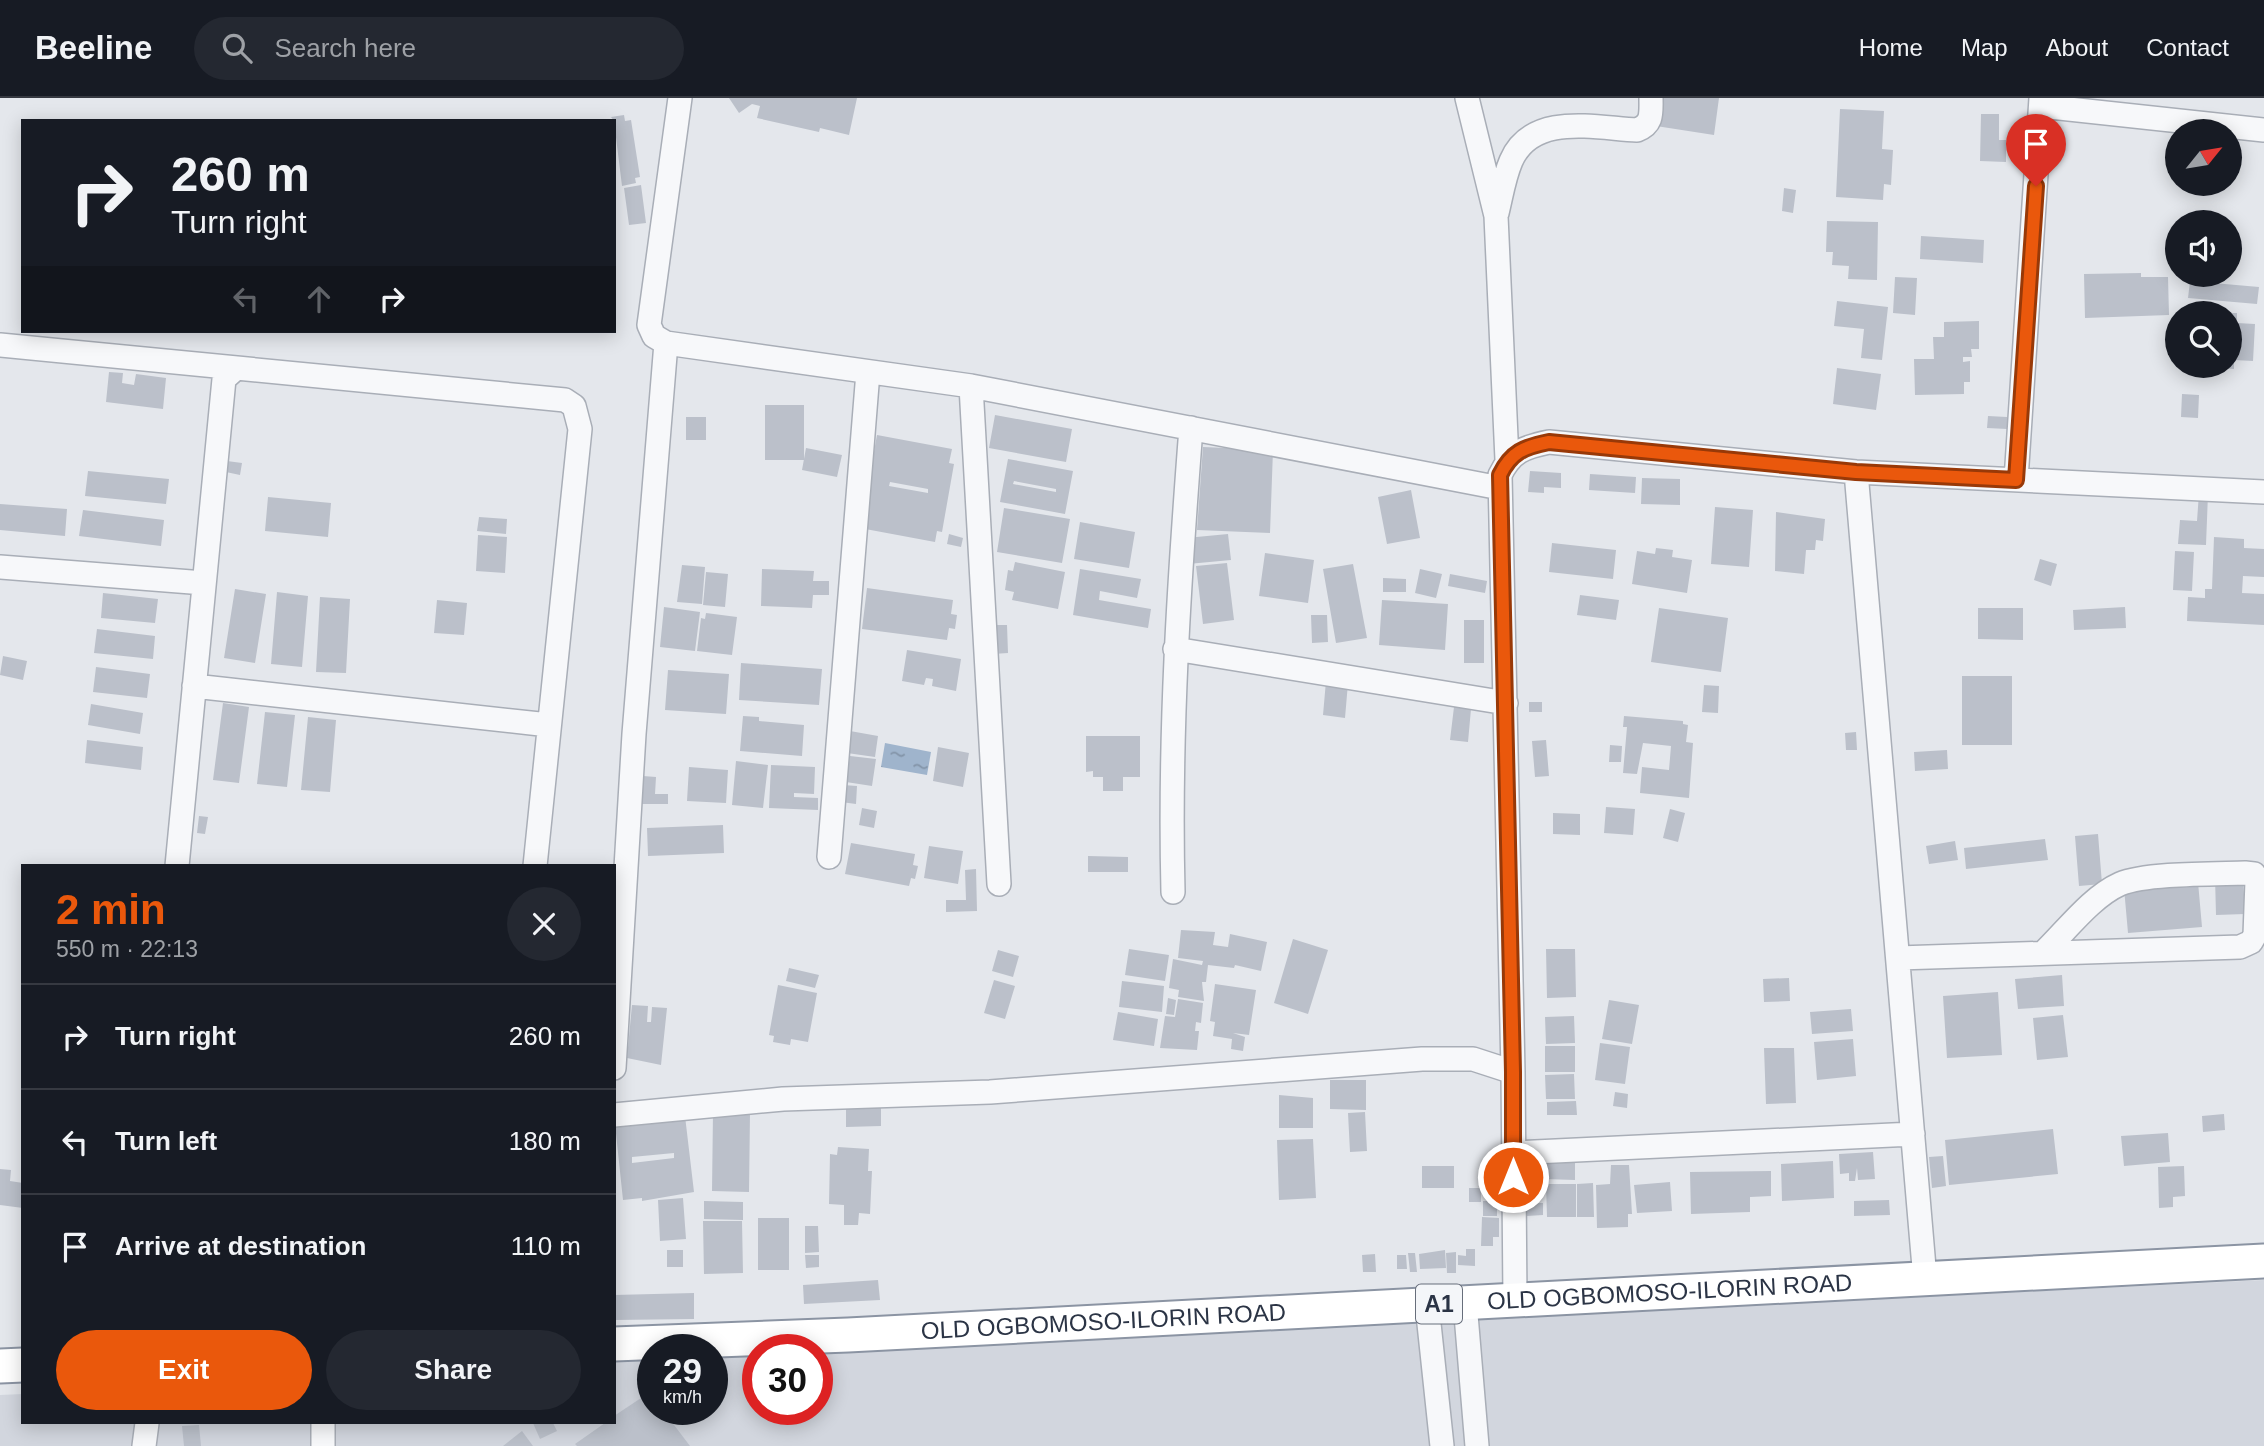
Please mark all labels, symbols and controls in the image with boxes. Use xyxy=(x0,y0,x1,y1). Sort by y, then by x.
search box xyxy=(194,17,684,80)
text: Beeline xyxy=(35,29,152,66)
icon: search xyxy=(218,29,256,67)
text: Search here xyxy=(274,33,416,63)
text: Home xyxy=(1859,34,1923,61)
text: Map xyxy=(1961,34,2008,61)
text: About xyxy=(2046,34,2108,61)
text: Contact xyxy=(2146,34,2229,61)
pin xyxy=(2006,114,2066,186)
north arrow xyxy=(2165,119,2242,196)
map controls xyxy=(2165,119,2242,378)
icon: arrive xyxy=(2017,125,2055,163)
icon: right xyxy=(56,147,147,238)
text: 260 m xyxy=(171,147,310,201)
text: Turn right xyxy=(171,204,307,240)
button: sound xyxy=(2165,210,2242,287)
icon: left xyxy=(227,280,265,318)
icon: ahead xyxy=(300,280,338,318)
icon: right xyxy=(373,280,411,318)
button: search xyxy=(2165,301,2242,378)
text: 2 min xyxy=(56,886,166,933)
button: close xyxy=(507,887,581,961)
text: 550 m · 22:13 xyxy=(56,936,198,962)
icon: right xyxy=(56,1018,94,1056)
text: Turn right xyxy=(115,1021,236,1051)
text: 260 m xyxy=(509,1021,581,1051)
icon: left xyxy=(56,1123,94,1161)
text: Turn left xyxy=(115,1126,217,1156)
text: 180 m xyxy=(509,1126,581,1156)
position arrow xyxy=(1476,1140,1550,1214)
icon: arrive xyxy=(56,1228,94,1266)
text: Arrive at destination xyxy=(115,1231,366,1261)
text: 110 m xyxy=(511,1231,581,1261)
street label: OLD OGBOMOSO-ILORIN ROAD xyxy=(1486,1269,1853,1315)
road number: A1 xyxy=(1416,1284,1462,1324)
street label: OLD OGBOMOSO-ILORIN ROAD xyxy=(920,1298,1287,1344)
button: Exit xyxy=(56,1330,312,1410)
button: Share xyxy=(326,1330,581,1410)
speed limit sign: 30 xyxy=(742,1334,833,1425)
text: 29 xyxy=(663,1351,702,1390)
text: km/h xyxy=(663,1387,702,1407)

